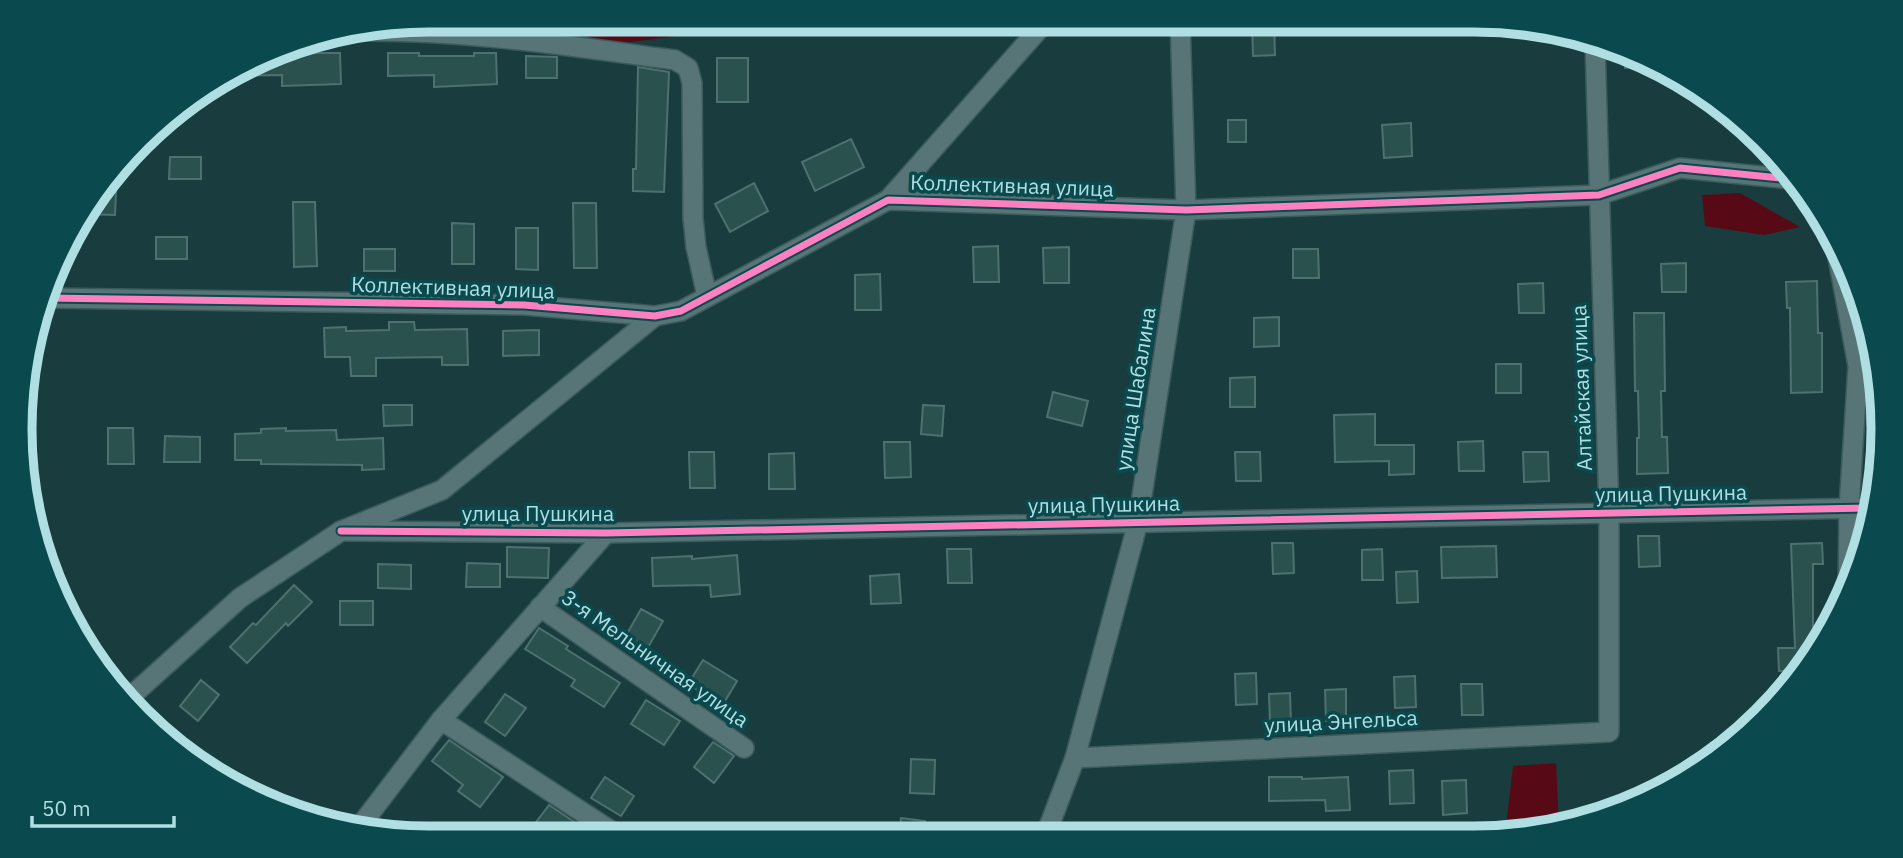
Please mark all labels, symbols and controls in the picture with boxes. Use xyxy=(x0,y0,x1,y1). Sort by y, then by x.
street label: Коллективная улица xyxy=(910,167,1114,203)
street label: Коллективная улица xyxy=(351,269,555,305)
street label: Алтайская улица xyxy=(1564,304,1598,472)
street label: улица Шабалина xyxy=(1108,305,1162,473)
street label: улица Пушкина xyxy=(1595,478,1747,508)
street label: улица Пушкина xyxy=(1028,489,1180,519)
street label: улица Пушкина xyxy=(462,499,614,527)
street label: 3-я Мельничная улица xyxy=(556,583,755,733)
street label: улица Энгельса xyxy=(1264,703,1418,739)
scale bar xyxy=(32,784,173,828)
text: 50 m xyxy=(42,794,91,822)

